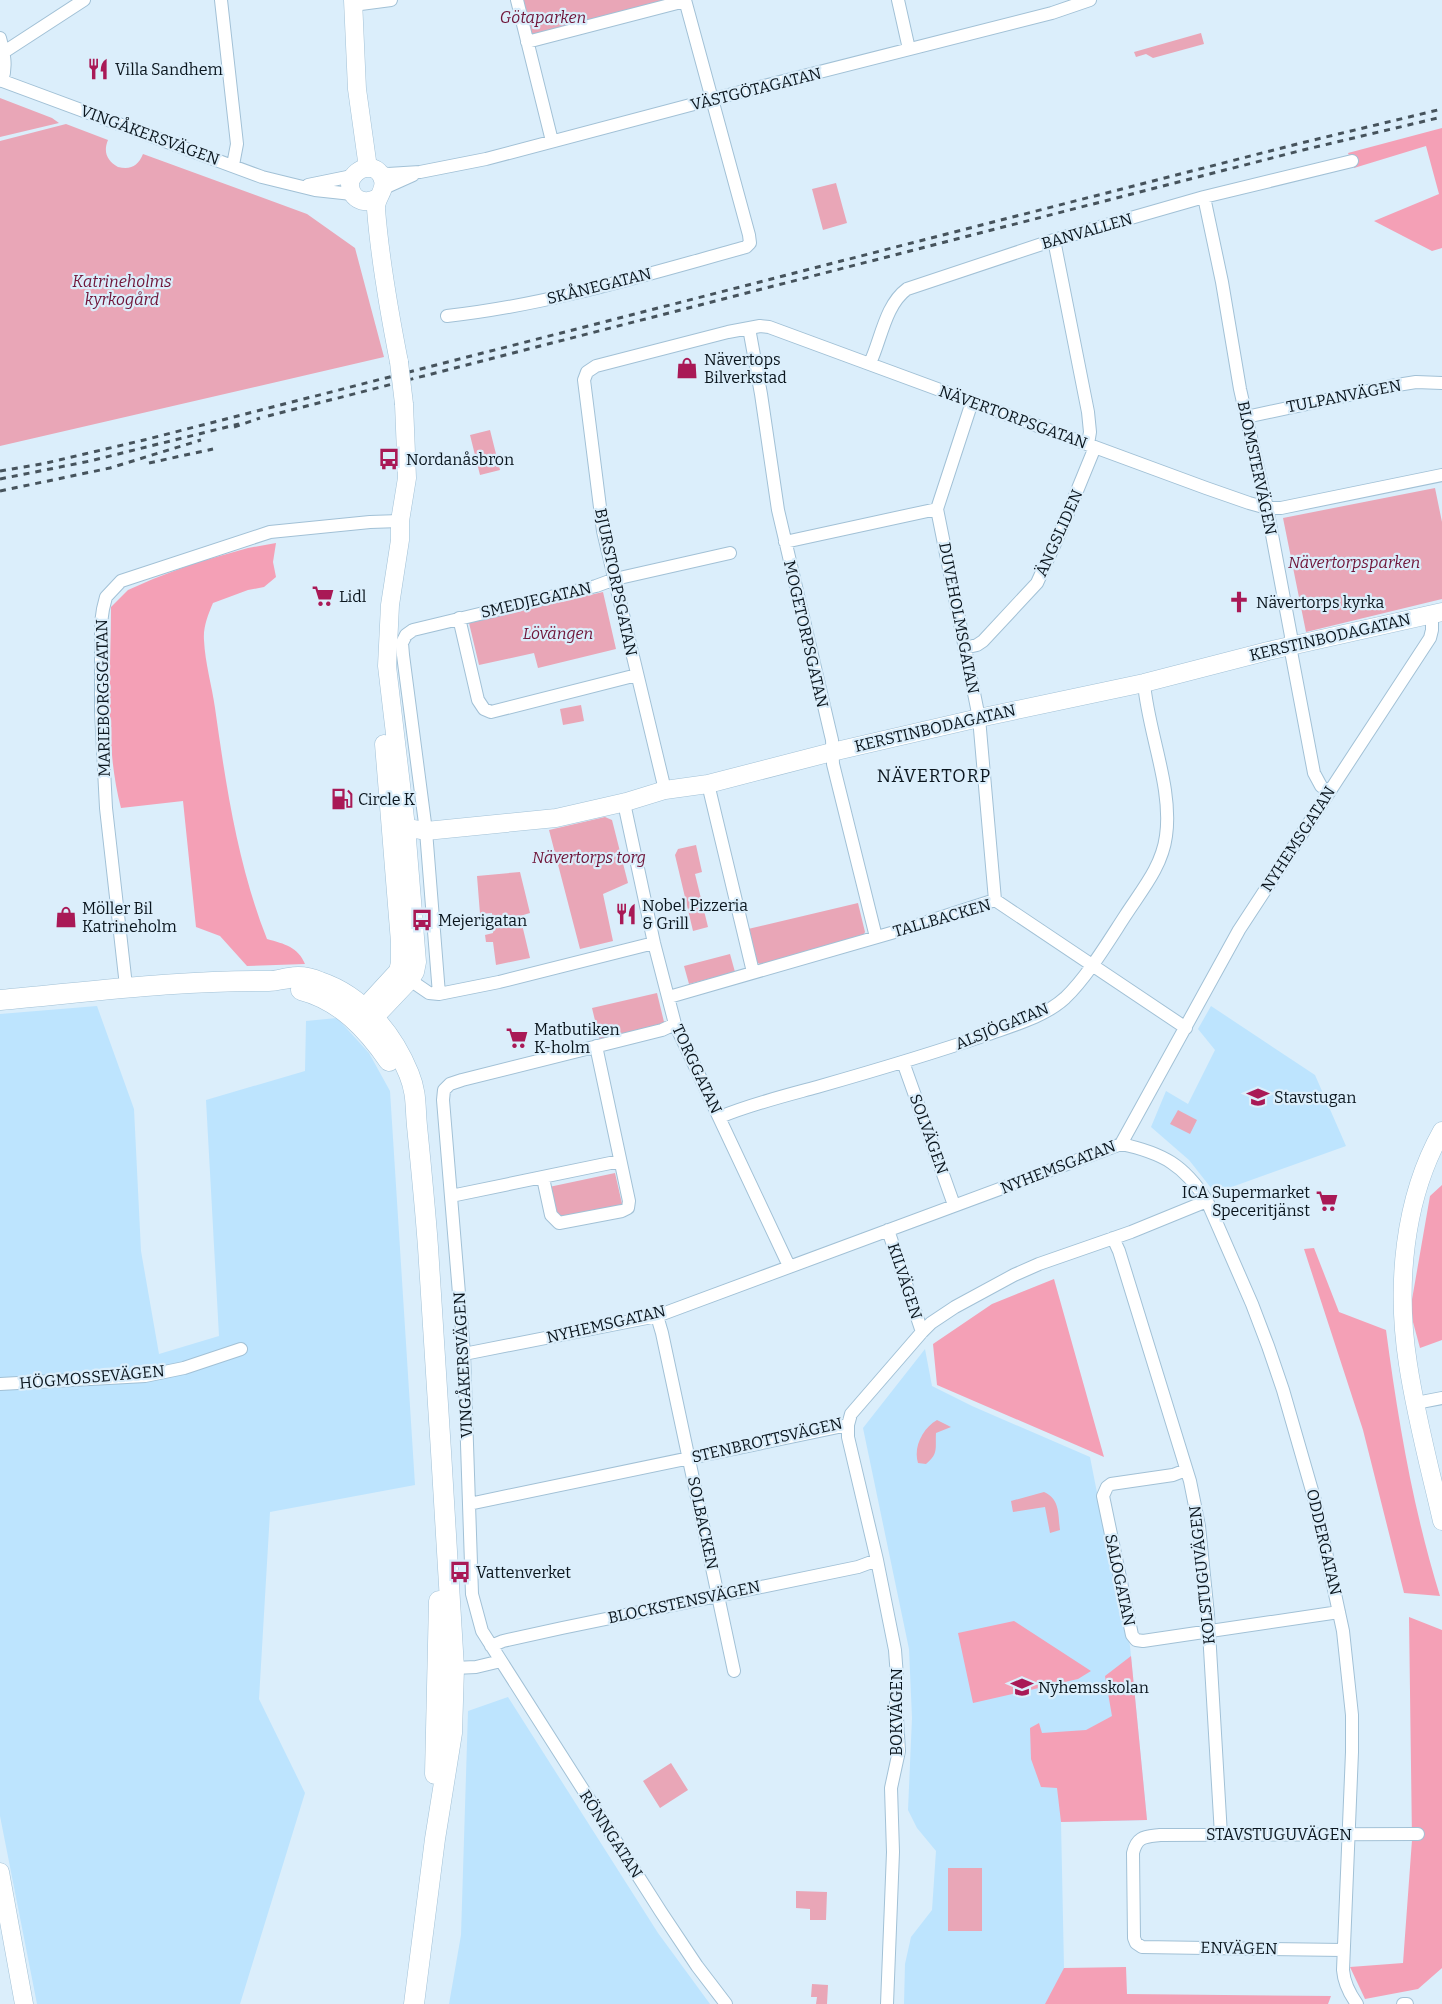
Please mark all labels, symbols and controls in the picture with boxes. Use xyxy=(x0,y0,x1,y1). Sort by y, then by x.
park label: Götaparken xyxy=(500,8,586,27)
restaurant icon: Villa Sandhem xyxy=(85,56,111,82)
place label: Villa Sandhem xyxy=(115,60,223,79)
street label: VÄSTGÖTAGATAN xyxy=(689,63,824,114)
street label: VINGÅKERSVÄGEN xyxy=(78,100,223,169)
street label: BANVALLEN xyxy=(1039,209,1135,253)
street label: SKÅNEGATAN xyxy=(545,263,653,308)
park label: Katrineholms kyrkogård xyxy=(72,272,172,309)
place label: Nävertops Bilverkstad xyxy=(704,350,787,387)
shop icon: Nävertops Bilverkstad xyxy=(674,355,700,381)
street label: TULPANVÄGEN xyxy=(1285,375,1403,416)
street label: NÄVERTORPSGATAN xyxy=(936,381,1090,453)
street label: BLOMSTERVÄGEN xyxy=(1233,399,1281,537)
bus stop icon: Nordanåsbron xyxy=(376,446,402,472)
place label: Nordanåsbron xyxy=(406,450,514,469)
street label: ÄNGSLIDEN xyxy=(1031,486,1087,579)
street label: BJURSTORPSGATAN xyxy=(591,506,641,658)
street label: DUVEHOLMSGATAN xyxy=(935,541,983,696)
park label: Nävertorpsparken xyxy=(1288,553,1420,572)
street label: MOGETORPSGATAN xyxy=(780,558,832,710)
street label: SMEDJEGATAN xyxy=(479,578,594,622)
supermarket icon: Lidl xyxy=(310,583,336,609)
place label: Lidl xyxy=(339,587,367,606)
church icon: Nävertorps kyrka xyxy=(1226,589,1252,615)
place label: Nävertorps kyrka xyxy=(1256,593,1384,612)
street label: KERSTINBODAGATAN xyxy=(1248,609,1413,665)
street label: MARIEBORGSGATAN xyxy=(92,619,114,777)
park label: Lövängen xyxy=(523,624,593,643)
street label: KERSTINBODAGATAN xyxy=(853,700,1018,756)
district label: NÄVERTORP xyxy=(877,765,991,787)
street label: NYHEMSGATAN xyxy=(1257,783,1339,895)
fuel station icon: Circle K xyxy=(329,786,355,812)
place label: Circle K xyxy=(358,790,416,809)
park label: Nävertorps torg xyxy=(532,848,646,867)
street label: TALLBACKEN xyxy=(891,895,993,941)
place label: Nobel Pizzeria & Grill xyxy=(642,896,748,933)
place label: Möller Bil Katrineholm xyxy=(82,899,177,936)
restaurant icon: Nobel Pizzeria & Grill xyxy=(613,901,639,927)
shop icon: Möller Bil Katrineholm xyxy=(53,904,79,930)
bus stop icon: Mejerigatan xyxy=(409,907,435,933)
place label: Mejerigatan xyxy=(438,911,527,930)
street label: ALSJÖGATAN xyxy=(952,999,1052,1053)
place label: Matbutiken K-holm xyxy=(534,1020,620,1057)
street label: TORGGATAN xyxy=(668,1021,726,1117)
supermarket icon: Matbutiken K-holm xyxy=(504,1025,530,1051)
school or university icon: Stavstugan xyxy=(1245,1084,1271,1110)
place label: Stavstugan xyxy=(1274,1088,1356,1107)
street label: SOLVÄGEN xyxy=(906,1091,952,1177)
street label: NYHEMSGATAN xyxy=(998,1136,1119,1198)
place label: ICA Supermarket Speceritjänst xyxy=(1182,1183,1310,1220)
supermarket icon: ICA Supermarket Speceritjänst xyxy=(1314,1188,1340,1214)
street label: KILVÄGEN xyxy=(884,1241,926,1322)
street label: VINGÅKERSVÄGEN xyxy=(449,1291,476,1439)
street label: NYHEMSGATAN xyxy=(545,1301,668,1347)
street label: HÖGMOSSEVÄGEN xyxy=(19,1361,166,1393)
street label: STENBROTTSVÄGEN xyxy=(690,1413,845,1467)
street label: SOLBACKEN xyxy=(684,1475,722,1572)
street label: ODDERGATAN xyxy=(1303,1487,1346,1597)
street label: KOLSTUGUVÄGEN xyxy=(1185,1504,1219,1645)
street label: SALOGATAN xyxy=(1101,1532,1139,1628)
bus stop icon: Vattenverket xyxy=(447,1559,473,1585)
place label: Vattenverket xyxy=(476,1563,571,1582)
street label: BLOCKSTENSVÄGEN xyxy=(606,1576,762,1627)
street label: BOKVÄGEN xyxy=(887,1668,906,1756)
school or university icon: Nyhemsskolan xyxy=(1009,1674,1035,1700)
place label: Nyhemsskolan xyxy=(1038,1678,1149,1697)
street label: RÖNNGATAN xyxy=(576,1787,647,1882)
street label: STAVSTUGUVÄGEN xyxy=(1206,1825,1352,1844)
street label: ENVÄGEN xyxy=(1200,1938,1278,1958)

